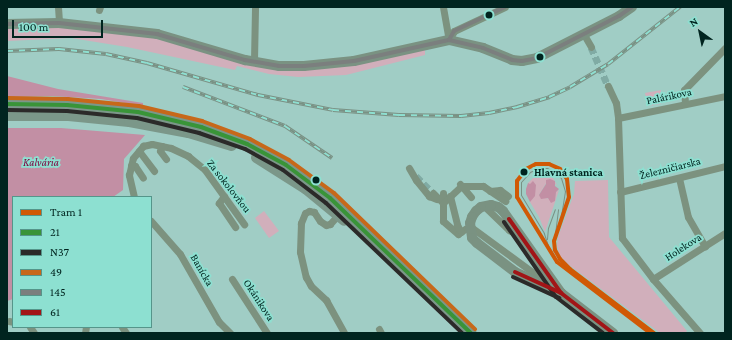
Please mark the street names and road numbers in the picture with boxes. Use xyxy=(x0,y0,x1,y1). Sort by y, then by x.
street label: Palárikova xyxy=(645,85,693,107)
street label: Železničiarska xyxy=(638,154,702,182)
street label: Za sokolovňou xyxy=(204,157,254,215)
street label: Holekova xyxy=(662,230,704,264)
street label: Banícka xyxy=(188,252,216,288)
street label: Okánikova xyxy=(241,277,277,323)

